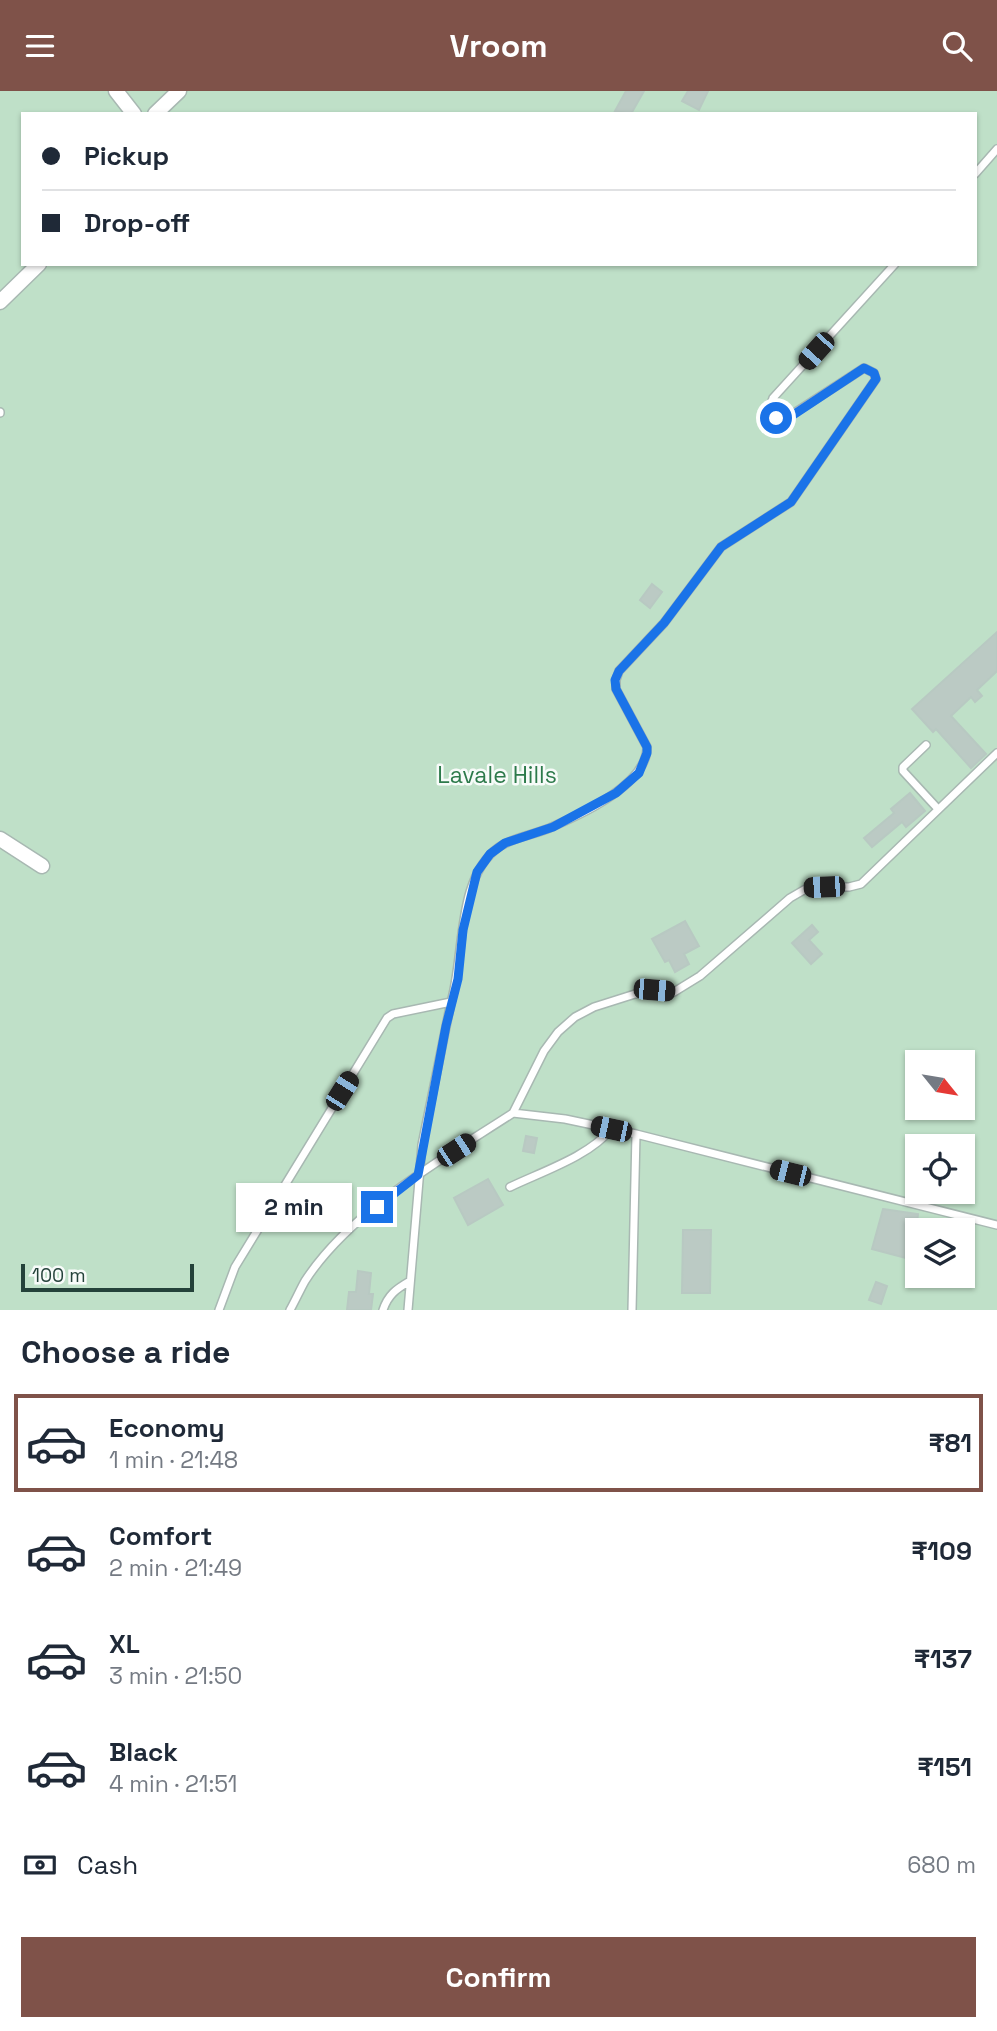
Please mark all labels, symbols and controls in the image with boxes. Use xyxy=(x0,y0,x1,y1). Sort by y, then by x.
text: Vroom xyxy=(449,26,548,66)
icon: menu xyxy=(21,27,59,65)
icon: search xyxy=(938,27,976,65)
text: Pickup xyxy=(84,139,169,173)
text: Drop-off xyxy=(84,206,190,240)
car xyxy=(795,328,838,374)
route start xyxy=(760,402,792,434)
park label: Lavale Hills xyxy=(437,760,557,790)
car xyxy=(803,876,846,898)
car xyxy=(633,978,676,1002)
north arrow xyxy=(905,1050,975,1120)
map controls xyxy=(905,1050,975,1288)
car xyxy=(322,1068,363,1114)
car xyxy=(589,1114,634,1144)
car xyxy=(433,1130,480,1170)
button: locate xyxy=(905,1134,975,1204)
car xyxy=(768,1158,813,1188)
callout: 2 min xyxy=(237,1183,352,1231)
route end xyxy=(361,1191,393,1223)
text: 2 min xyxy=(264,1192,324,1222)
button: layers xyxy=(905,1218,975,1288)
scale bar xyxy=(21,1261,194,1293)
text: 100 m xyxy=(32,1263,86,1288)
text: Choose a ride xyxy=(21,1332,231,1372)
text: Economy xyxy=(109,1411,225,1445)
icon: car xyxy=(25,1412,88,1475)
text: ₹81 xyxy=(928,1426,972,1460)
text: 1 min · 21:48 xyxy=(109,1445,238,1475)
text: Comfort xyxy=(109,1519,212,1553)
icon: car xyxy=(25,1520,88,1583)
text: ₹109 xyxy=(911,1534,972,1568)
text: 2 min · 21:49 xyxy=(109,1553,242,1583)
text: XL xyxy=(109,1627,140,1661)
icon: car xyxy=(25,1628,88,1691)
text: ₹137 xyxy=(914,1642,972,1676)
text: 3 min · 21:50 xyxy=(109,1661,242,1691)
text: Black xyxy=(109,1735,178,1769)
icon: car xyxy=(25,1736,88,1799)
text: ₹151 xyxy=(917,1750,972,1784)
text: 4 min · 21:51 xyxy=(109,1769,237,1799)
icon: cash xyxy=(21,1846,59,1884)
text: Cash xyxy=(77,1848,138,1882)
text: 680 m xyxy=(907,1850,976,1880)
button: Confirm xyxy=(21,1937,976,2017)

